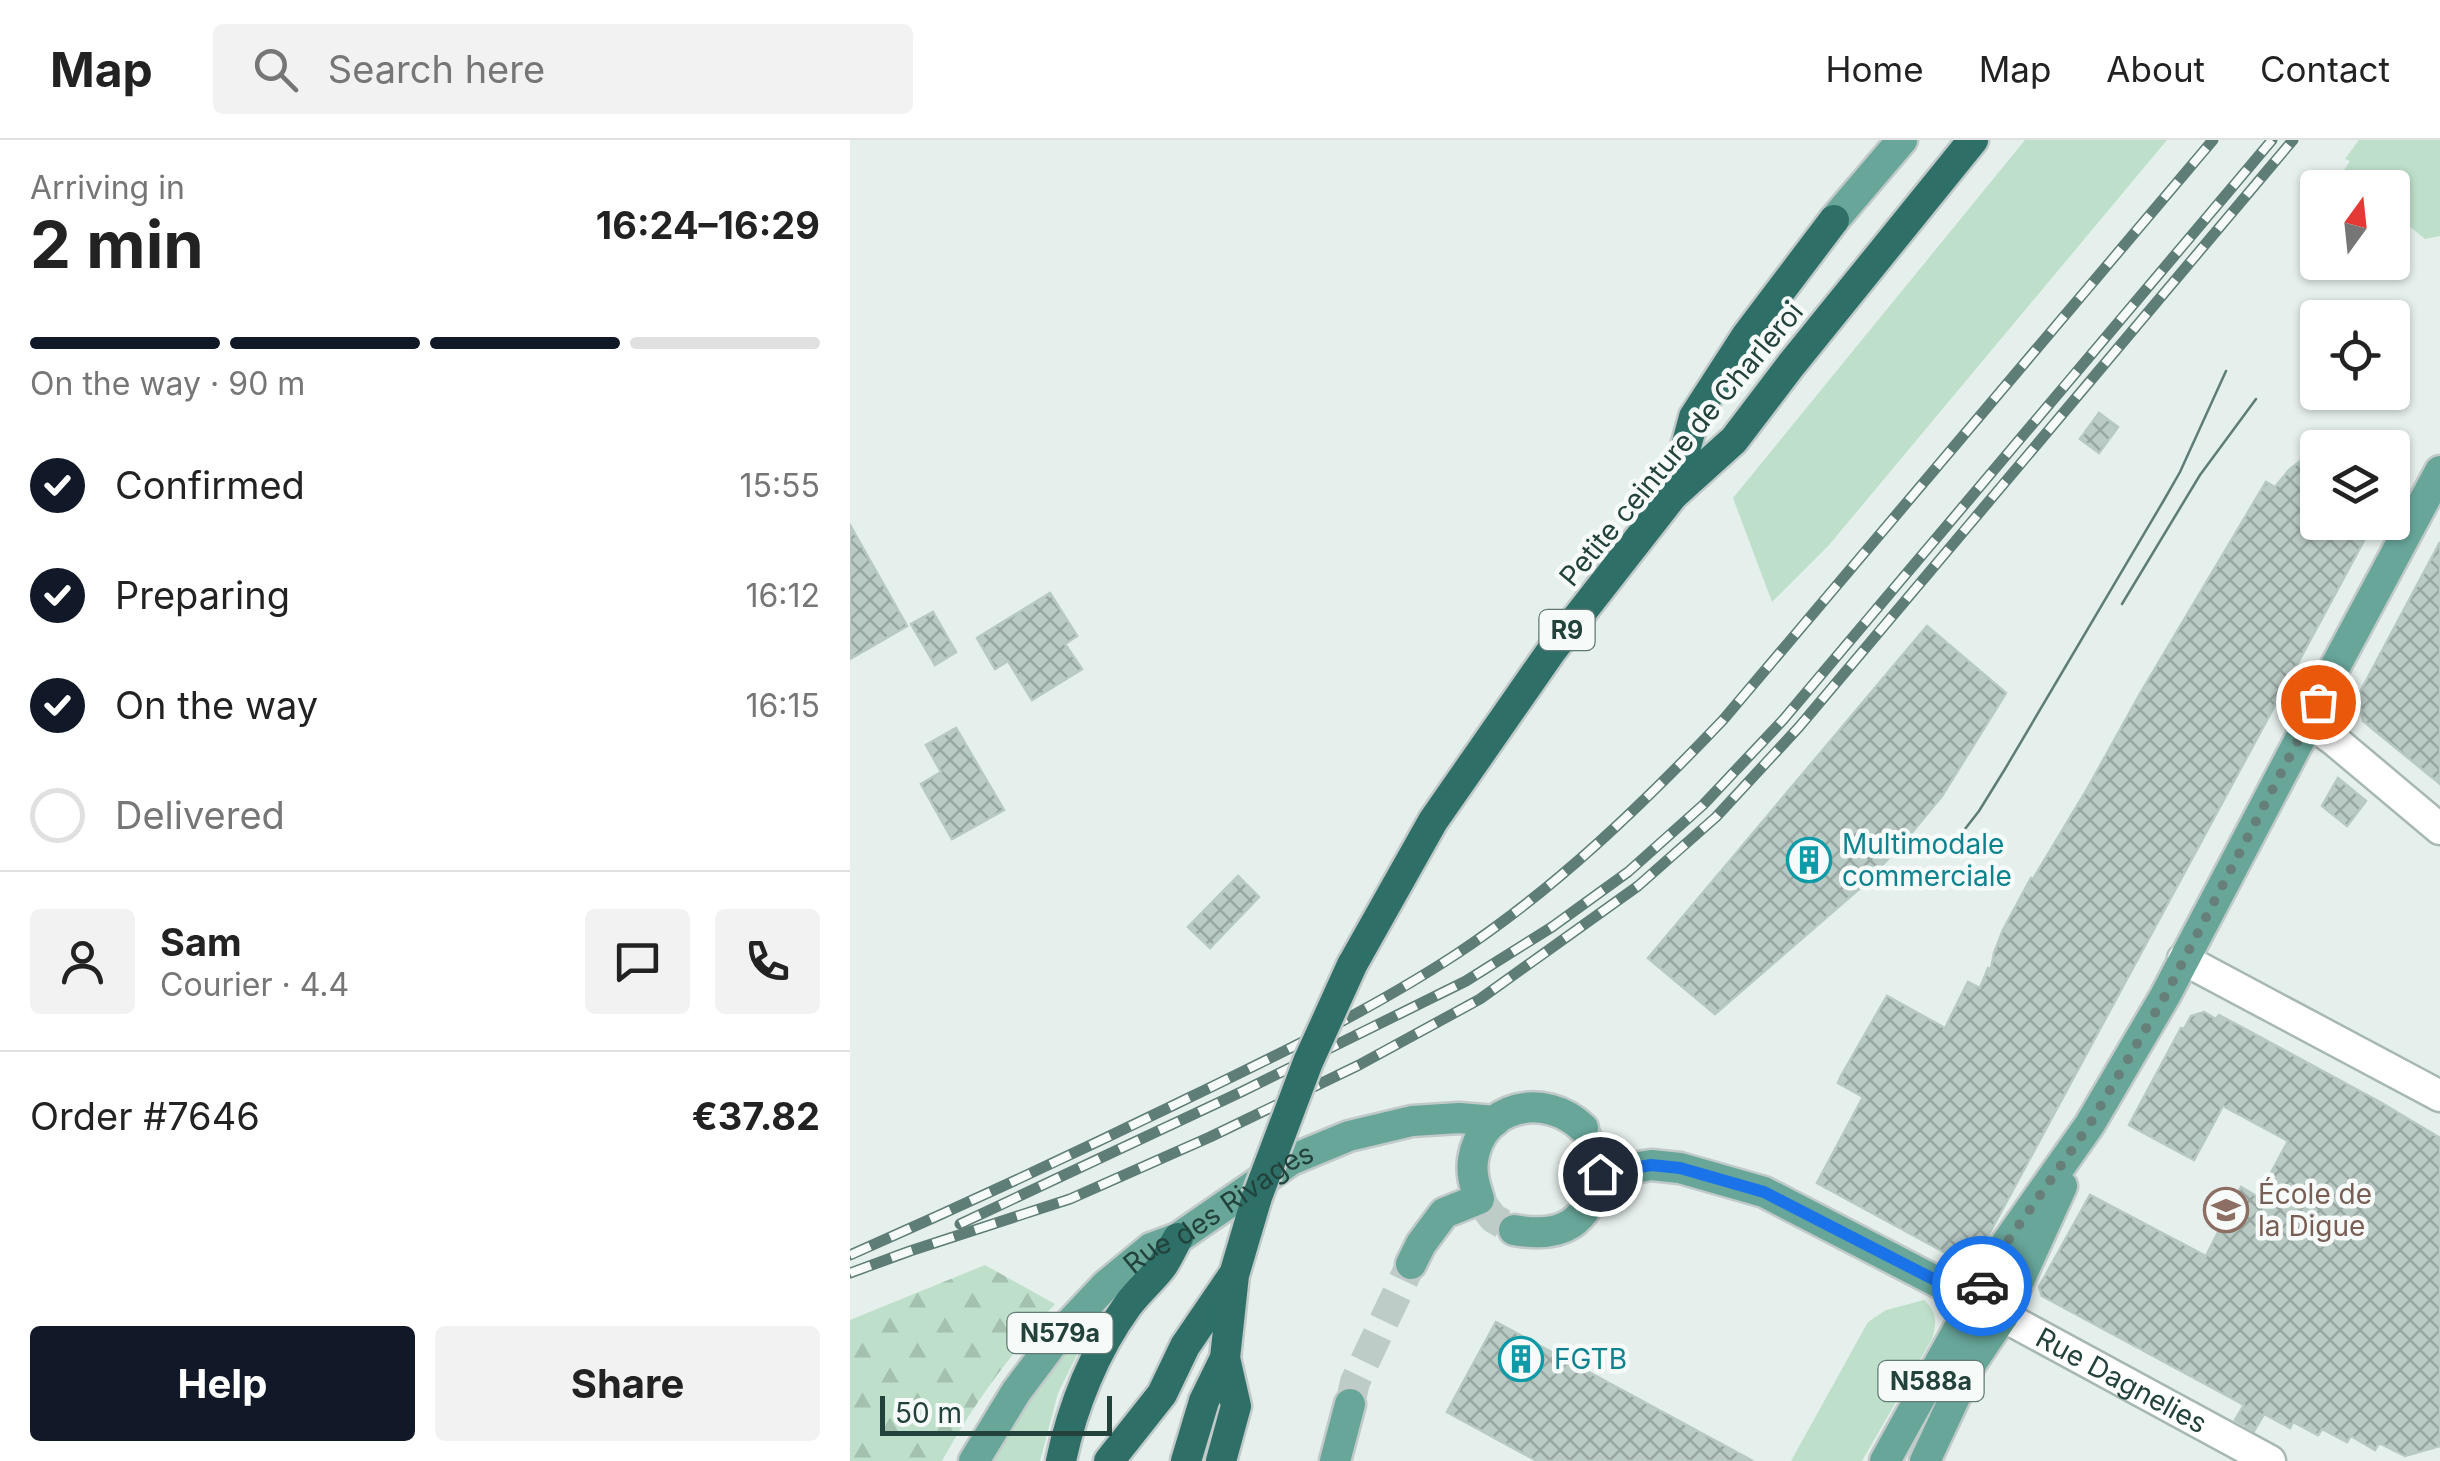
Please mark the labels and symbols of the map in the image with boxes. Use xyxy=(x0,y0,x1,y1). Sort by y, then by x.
north arrow xyxy=(2300,170,2410,280)
street label: Petite ceinture de Charleroi xyxy=(1552,295,1810,593)
road number: R9 xyxy=(1540,610,1594,650)
pin xyxy=(2276,660,2361,745)
place label: Multimodale commerciale xyxy=(1842,827,2012,893)
building icon: Multimodale commerciale xyxy=(1786,837,1832,883)
pin xyxy=(1558,1132,1643,1217)
street label: Rue des Rivages xyxy=(1116,1136,1318,1281)
place label: École de la Digue xyxy=(2258,1176,2372,1243)
school or university icon: École de la Digue xyxy=(2203,1187,2249,1233)
courier xyxy=(1932,1236,2032,1336)
road number: N579a xyxy=(1008,1313,1112,1353)
street label: Rue Dagnelies xyxy=(2030,1320,2213,1441)
building icon: FGTB xyxy=(1498,1336,1544,1382)
place label: FGTB xyxy=(1554,1342,1627,1376)
road number: N588a xyxy=(1878,1361,1984,1401)
scale bar xyxy=(880,1391,1112,1436)

